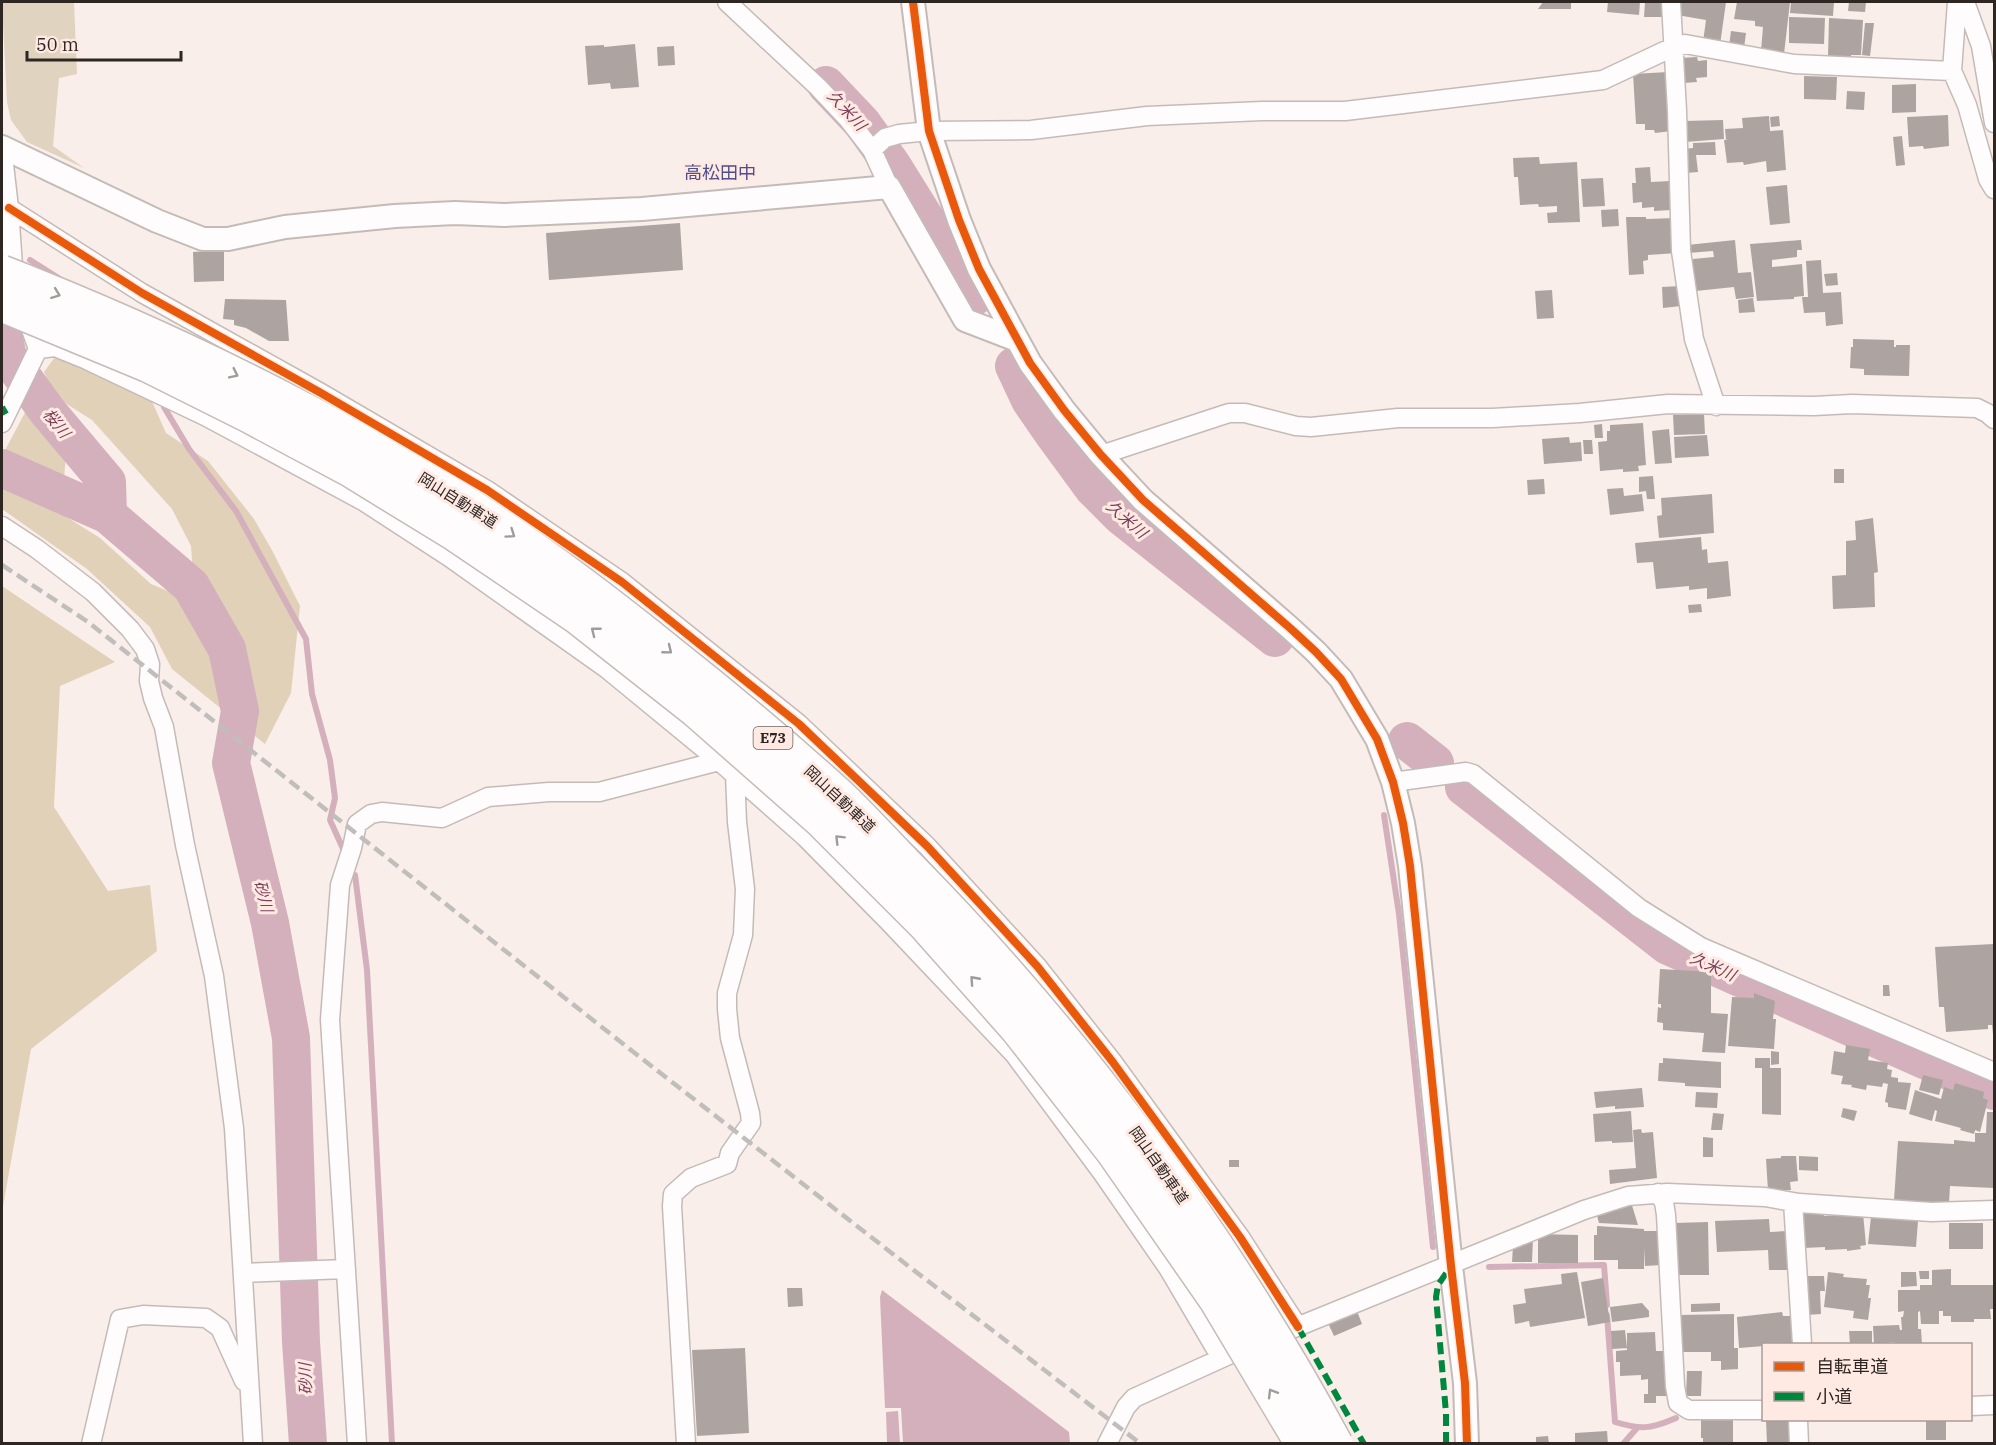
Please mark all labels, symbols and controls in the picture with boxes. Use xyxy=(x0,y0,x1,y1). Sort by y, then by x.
scale bar xyxy=(27,24,182,62)
text: 50 m xyxy=(36,33,79,56)
water label: 久米川 xyxy=(823,86,872,136)
district label: 高松田中 xyxy=(684,161,756,184)
one-way arrow xyxy=(50,286,61,299)
one-way arrow xyxy=(227,367,238,379)
water label: 桜川 xyxy=(39,404,76,443)
street label: 岡山自動車道 xyxy=(415,468,501,532)
water label: 久米川 xyxy=(1102,496,1153,544)
one-way arrow xyxy=(505,527,516,538)
one-way arrow xyxy=(591,628,602,639)
one-way arrow xyxy=(661,643,672,654)
road number: E73 xyxy=(754,727,792,749)
street label: 岡山自動車道 xyxy=(801,761,879,837)
one-way arrow xyxy=(836,836,847,847)
water label: 砂川 xyxy=(250,878,278,916)
water label: 久米川 xyxy=(1687,947,1741,986)
one-way arrow xyxy=(970,976,981,987)
street label: 岡山自動車道 xyxy=(1125,1123,1193,1207)
legend xyxy=(1762,1343,1972,1421)
text: 自転車道 xyxy=(1816,1355,1888,1378)
water label: 砂川 xyxy=(294,1361,316,1395)
text: 小道 xyxy=(1816,1385,1852,1408)
one-way arrow xyxy=(1267,1389,1279,1399)

